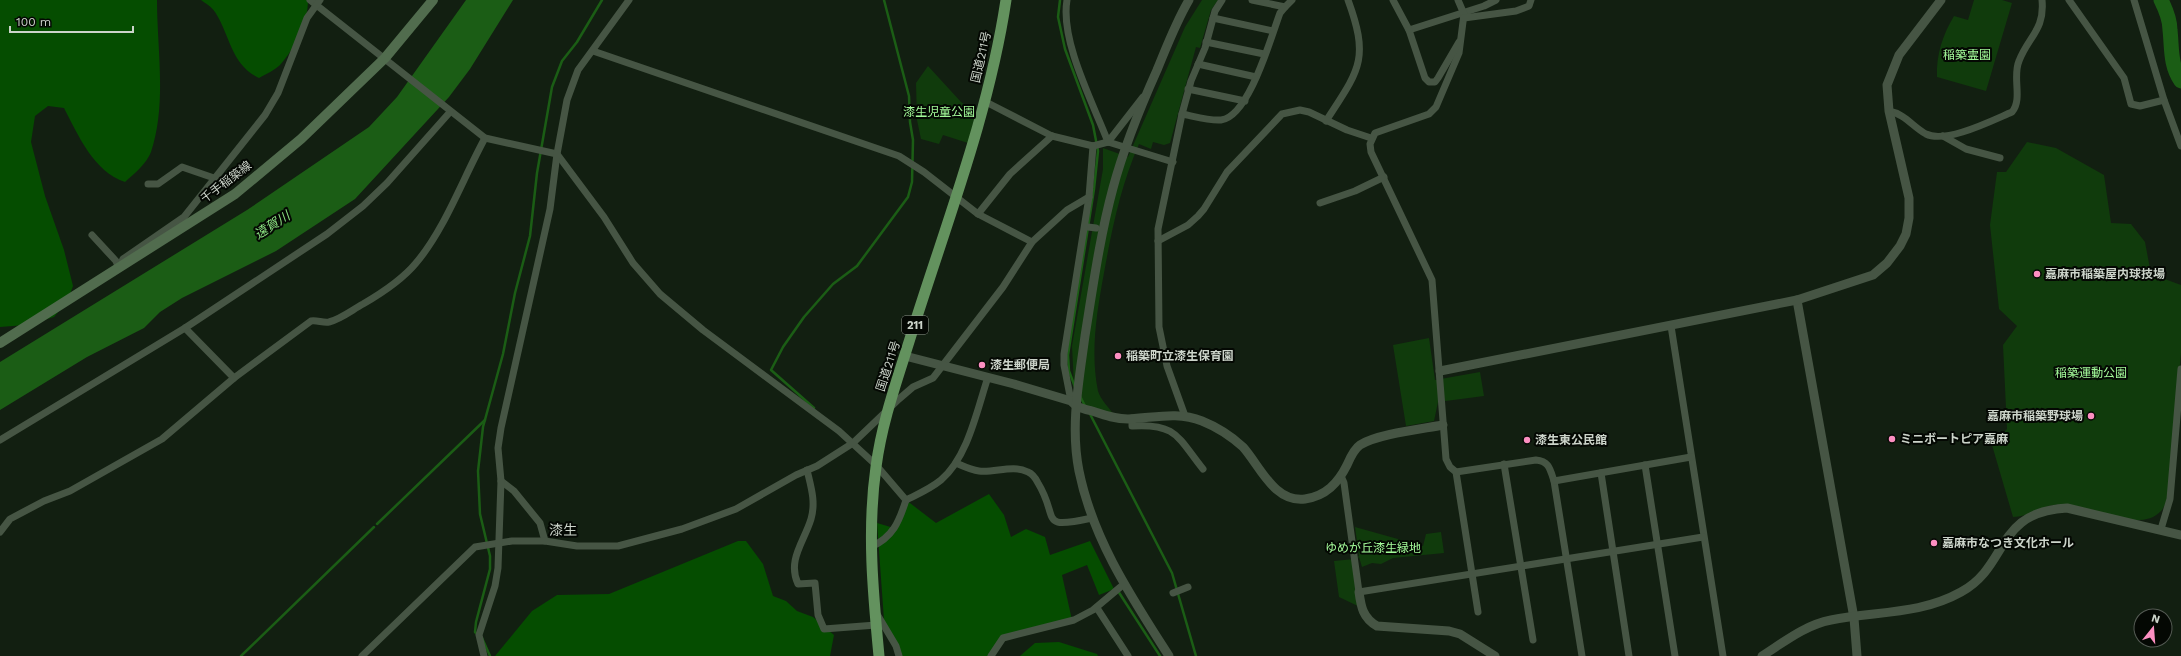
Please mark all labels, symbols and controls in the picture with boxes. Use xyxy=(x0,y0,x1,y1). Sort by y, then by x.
scale bar xyxy=(10,8,133,34)
text: 100 m xyxy=(16,15,51,29)
street label: 国道211号 xyxy=(968,30,994,84)
park label: 稲築霊園 xyxy=(1943,48,1991,62)
park label: 漆生児童公園 xyxy=(903,105,975,119)
street label: 千手稲築線 xyxy=(198,158,254,206)
water label: 遠賀川 xyxy=(252,207,294,242)
place label: 嘉麻市稲築屋内球技場 xyxy=(2045,267,2165,281)
marker: 嘉麻市稲築屋内球技場 xyxy=(2032,269,2042,279)
road number: 211 xyxy=(902,316,928,334)
street label: 国道211号 xyxy=(873,339,903,393)
place label: 稲築町立漆生保育園 xyxy=(1126,349,1234,363)
marker: 稲築町立漆生保育園 xyxy=(1113,351,1123,361)
place label: 漆生郵便局 xyxy=(990,358,1050,372)
marker: 漆生郵便局 xyxy=(977,360,987,370)
park label: 稲築運動公園 xyxy=(2055,366,2127,380)
place label: 嘉麻市稲築野球場 xyxy=(1987,409,2083,423)
marker: 嘉麻市稲築野球場 xyxy=(2086,411,2096,421)
place label: ミニボートピア嘉麻 xyxy=(1900,432,2008,446)
place label: 漆生東公民館 xyxy=(1535,433,1607,447)
marker: ミニボートピア嘉麻 xyxy=(1887,434,1897,444)
marker: 漆生東公民館 xyxy=(1522,435,1532,445)
district label: 漆生 xyxy=(549,522,577,538)
place label: 嘉麻市なつき文化ホール xyxy=(1942,536,2074,550)
marker: 嘉麻市なつき文化ホール xyxy=(1929,538,1939,548)
park label: ゆめが丘漆生緑地 xyxy=(1325,541,1421,555)
north arrow xyxy=(2133,608,2173,648)
text: N xyxy=(2150,612,2162,626)

